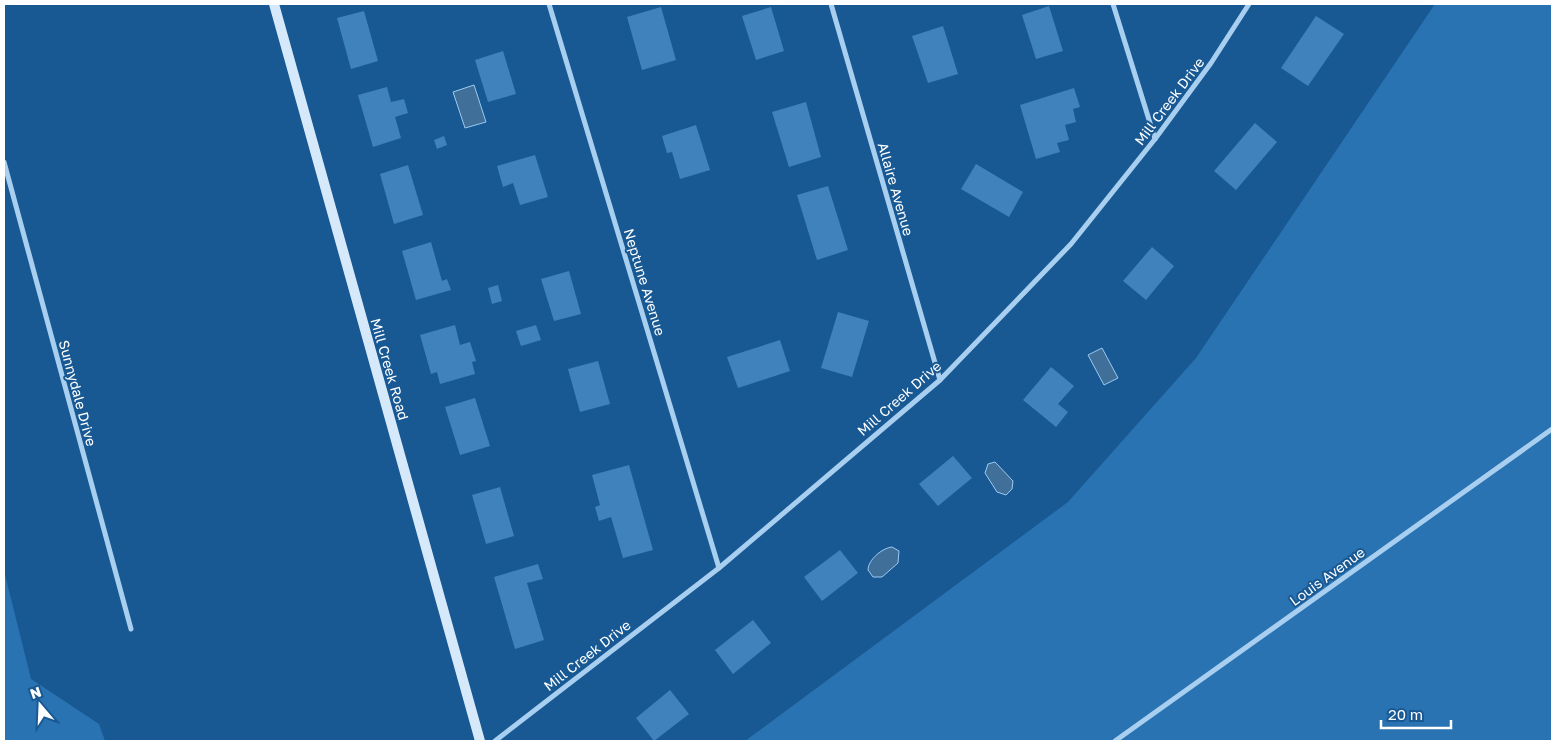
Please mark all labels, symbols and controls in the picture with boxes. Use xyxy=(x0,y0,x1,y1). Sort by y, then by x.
street label: Mill Creek Drive xyxy=(1130,54,1208,148)
street label: Allaire Avenue xyxy=(875,140,917,238)
street label: Neptune Avenue xyxy=(621,226,669,338)
street label: Mill Creek Road xyxy=(367,316,413,422)
street label: Sunnydale Drive xyxy=(56,338,100,448)
street label: Mill Creek Drive xyxy=(854,357,944,439)
street label: Louis Avenue xyxy=(1286,543,1368,609)
street label: Mill Creek Drive xyxy=(540,616,634,694)
north arrow xyxy=(15,680,65,730)
text: N xyxy=(28,682,43,702)
scale bar xyxy=(1381,698,1451,730)
text: 20 m xyxy=(1388,705,1423,723)

